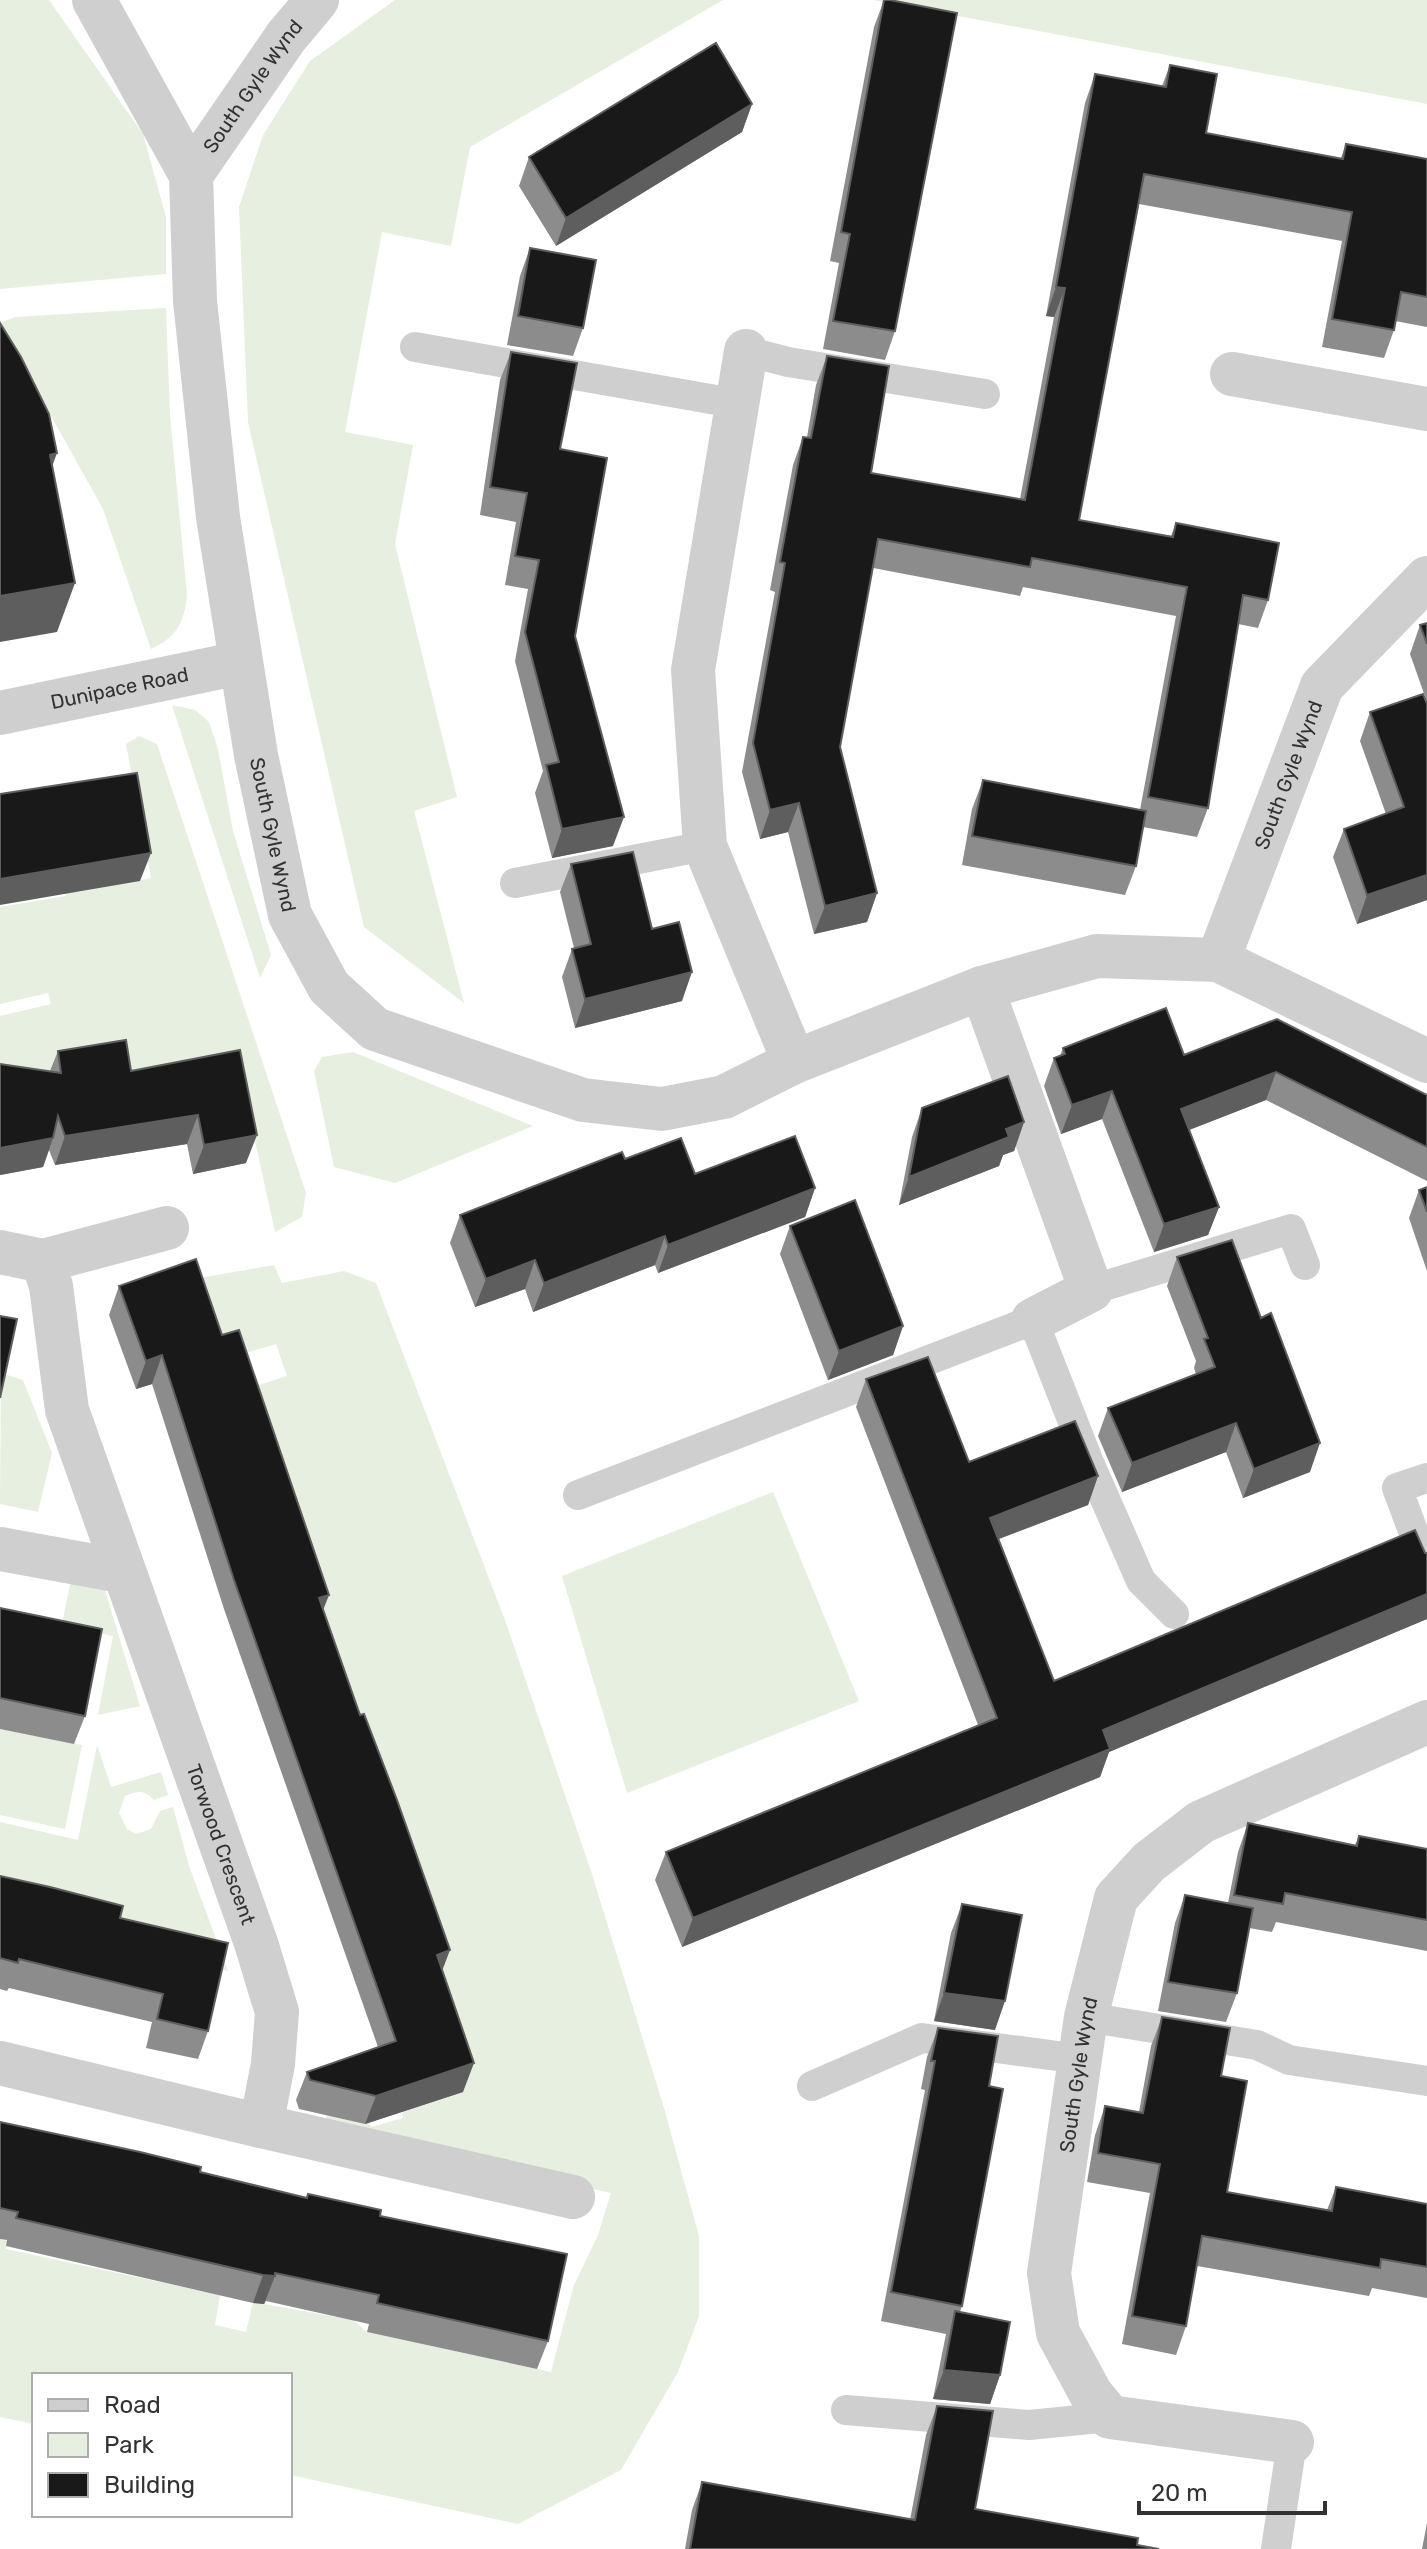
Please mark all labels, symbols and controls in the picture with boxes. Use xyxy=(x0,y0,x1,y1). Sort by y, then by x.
street label: South Gyle Wynd xyxy=(198,15,307,158)
street label: Dunipace Road xyxy=(48,662,191,714)
street label: South Gyle Wynd xyxy=(1249,697,1327,853)
street label: South Gyle Wynd xyxy=(245,755,301,914)
street label: Torwood Crescent xyxy=(182,1761,261,1928)
street label: South Gyle Wynd xyxy=(1055,1994,1103,2154)
legend xyxy=(32,2373,292,2517)
text: Road xyxy=(104,2391,161,2419)
text: Park xyxy=(104,2431,155,2459)
scale bar xyxy=(1139,2465,1325,2515)
text: Building xyxy=(104,2471,195,2499)
text: 20 m xyxy=(1151,2479,1208,2507)

